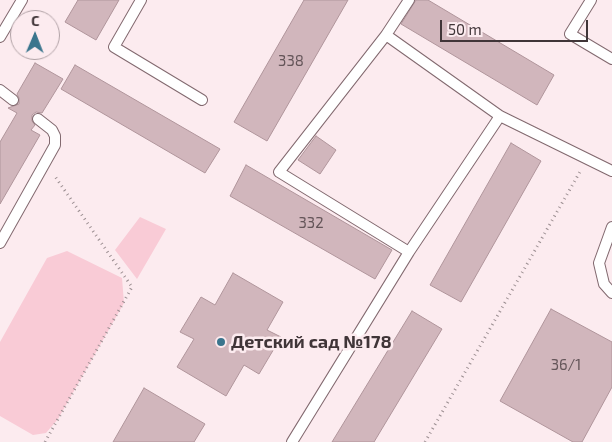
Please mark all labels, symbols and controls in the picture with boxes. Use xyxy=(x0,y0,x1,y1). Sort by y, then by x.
north arrow xyxy=(10,10,60,60)
scale bar xyxy=(442,10,590,42)
text: С xyxy=(31,12,40,29)
text: 50 m xyxy=(448,20,482,38)
house number: 338 xyxy=(278,52,304,70)
house number: 332 xyxy=(298,214,324,232)
place label: Детский сад №178 xyxy=(231,331,392,353)
marker: Детский сад №178 xyxy=(215,336,227,348)
house number: 36/1 xyxy=(551,356,581,374)

